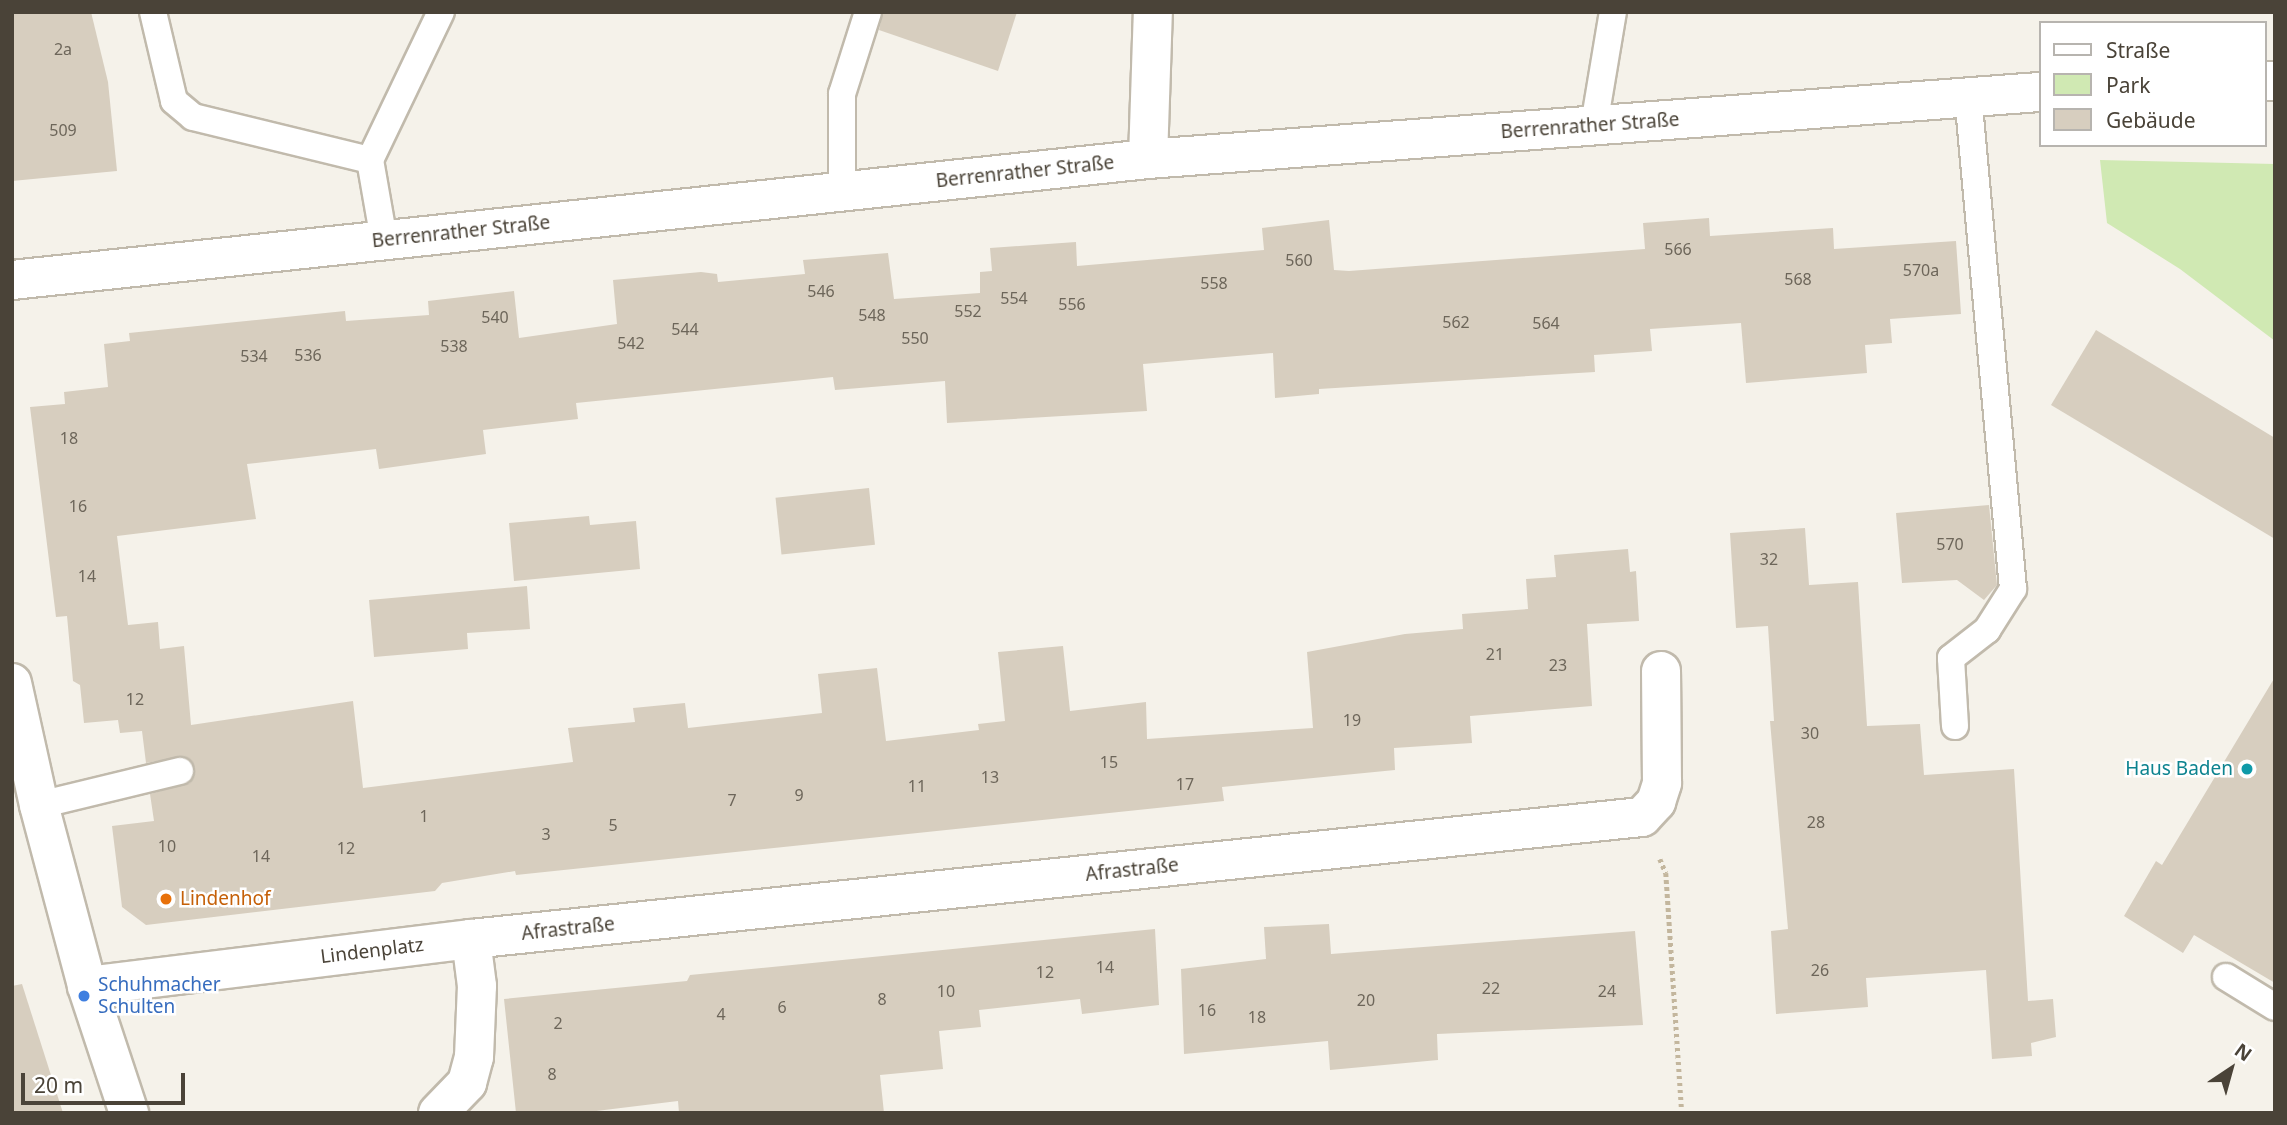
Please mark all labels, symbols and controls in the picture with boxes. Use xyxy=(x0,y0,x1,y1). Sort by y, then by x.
legend xyxy=(2038,21,2266,147)
text: Straße xyxy=(2106,36,2170,64)
house number: 2a xyxy=(54,39,72,59)
text: Park xyxy=(2106,71,2150,99)
text: Gebäude xyxy=(2106,106,2196,134)
street label: Berrenrather Straße xyxy=(1500,108,1680,144)
house number: 509 xyxy=(49,120,77,140)
street label: Berrenrather Straße xyxy=(935,151,1115,193)
street label: Berrenrather Straße xyxy=(371,211,551,253)
house number: 566 xyxy=(1664,239,1692,259)
house number: 560 xyxy=(1285,250,1313,270)
house number: 570a xyxy=(1903,260,1939,280)
house number: 568 xyxy=(1784,269,1812,289)
house number: 558 xyxy=(1200,273,1228,293)
house number: 546 xyxy=(807,281,835,301)
house number: 554 xyxy=(1000,288,1028,308)
house number: 556 xyxy=(1058,294,1086,314)
house number: 552 xyxy=(954,301,982,321)
house number: 548 xyxy=(858,305,886,325)
house number: 540 xyxy=(481,307,509,327)
house number: 562 xyxy=(1442,312,1470,332)
house number: 564 xyxy=(1532,313,1560,333)
house number: 544 xyxy=(671,319,699,339)
house number: 550 xyxy=(901,328,929,348)
house number: 542 xyxy=(617,333,645,353)
house number: 538 xyxy=(440,336,468,356)
house number: 536 xyxy=(294,345,322,365)
house number: 534 xyxy=(240,346,268,366)
house number: 18 xyxy=(60,428,78,448)
house number: 16 xyxy=(69,496,87,516)
house number: 570 xyxy=(1936,534,1964,554)
house number: 32 xyxy=(1760,549,1778,569)
house number: 14 xyxy=(78,566,96,586)
house number: 21 xyxy=(1486,644,1504,664)
house number: 23 xyxy=(1549,655,1567,675)
house number: 12 xyxy=(126,689,144,709)
house number: 19 xyxy=(1343,710,1361,730)
house number: 30 xyxy=(1801,723,1819,743)
house number: 15 xyxy=(1100,752,1118,772)
place label: Haus Baden xyxy=(2125,758,2233,780)
marker: Haus Baden xyxy=(2239,761,2255,777)
house number: 13 xyxy=(981,767,999,787)
house number: 17 xyxy=(1176,774,1194,794)
house number: 11 xyxy=(908,776,926,796)
house number: 9 xyxy=(794,785,804,805)
house number: 7 xyxy=(727,790,737,810)
house number: 1 xyxy=(419,806,429,826)
house number: 28 xyxy=(1807,812,1825,832)
house number: 5 xyxy=(608,815,618,835)
house number: 3 xyxy=(541,824,551,844)
house number: 10 xyxy=(158,836,176,856)
house number: 12 xyxy=(337,838,355,858)
house number: 14 xyxy=(252,846,270,866)
street label: Afrastraße xyxy=(1084,854,1180,886)
place label: Lindenhof xyxy=(180,888,271,910)
marker: Lindenhof xyxy=(158,891,174,907)
street label: Afrastraße xyxy=(520,913,616,945)
street label: Lindenplatz xyxy=(319,933,425,969)
house number: 14 xyxy=(1096,957,1114,977)
house number: 26 xyxy=(1811,960,1829,980)
house number: 12 xyxy=(1036,962,1054,982)
place label: Schuhmacher Schulten xyxy=(98,974,221,1018)
house number: 22 xyxy=(1482,978,1500,998)
house number: 10 xyxy=(937,981,955,1001)
house number: 24 xyxy=(1598,981,1616,1001)
marker: Schuhmacher Schulten xyxy=(76,988,92,1004)
house number: 8 xyxy=(877,989,887,1009)
house number: 20 xyxy=(1357,990,1375,1010)
house number: 6 xyxy=(777,997,787,1017)
house number: 16 xyxy=(1198,1000,1216,1020)
house number: 4 xyxy=(716,1004,726,1024)
house number: 18 xyxy=(1248,1007,1266,1027)
house number: 2 xyxy=(553,1013,563,1033)
north arrow xyxy=(2196,1034,2266,1104)
text: N xyxy=(2229,1037,2257,1067)
scale bar xyxy=(24,1058,189,1102)
house number: 8 xyxy=(547,1064,557,1084)
text: 20 m xyxy=(34,1071,83,1099)

